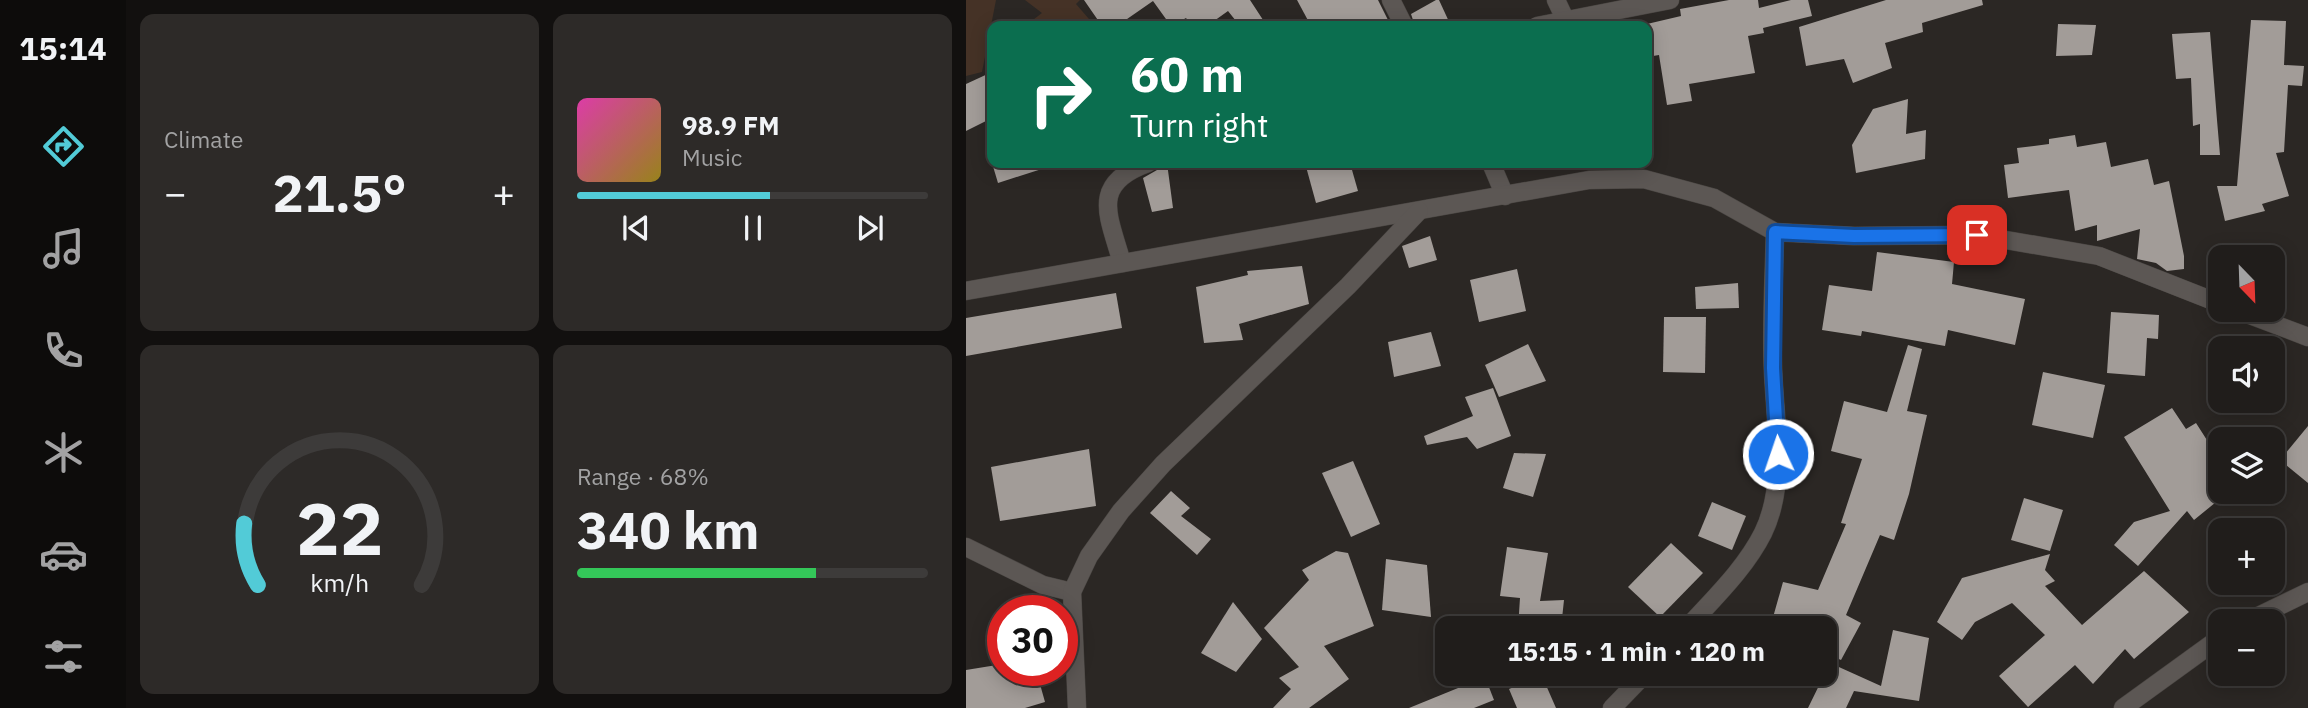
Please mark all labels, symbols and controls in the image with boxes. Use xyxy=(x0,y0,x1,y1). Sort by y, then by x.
text: 15:14 xyxy=(19,27,107,69)
text: 60 m xyxy=(1130,42,1244,105)
icon: right xyxy=(1015,49,1106,140)
text: Turn right xyxy=(1130,104,1268,146)
text: 98.9 FM xyxy=(682,108,780,142)
icon: directions xyxy=(39,122,88,171)
text: Climate xyxy=(164,124,243,154)
text: Music xyxy=(682,142,742,172)
text: 21.5° xyxy=(272,159,407,226)
text: − xyxy=(164,168,187,217)
text: + xyxy=(492,168,515,217)
pin xyxy=(1947,205,2007,265)
icon: previous xyxy=(617,209,655,247)
icon: pause xyxy=(734,209,772,247)
icon: next xyxy=(851,209,889,247)
icon: arrive xyxy=(1958,216,1996,254)
icon: music xyxy=(39,224,88,273)
north arrow xyxy=(2208,245,2286,322)
map controls xyxy=(2208,245,2285,686)
icon: phone xyxy=(39,326,88,375)
button: sound xyxy=(2208,336,2285,413)
position arrow xyxy=(1741,417,1815,491)
button: layers xyxy=(2208,427,2285,504)
icon: climate xyxy=(39,428,88,477)
text: Range · 68% xyxy=(577,461,709,491)
text: 22 xyxy=(296,481,383,576)
text: 340 km xyxy=(577,496,759,563)
button: + xyxy=(2208,518,2285,595)
icon: car xyxy=(39,530,88,579)
text: km/h xyxy=(310,566,369,599)
speed limit sign: 30 xyxy=(987,595,1078,686)
button: − xyxy=(2208,609,2285,686)
icon: filters xyxy=(39,632,88,681)
text: 15:15 · 1 min · 120 m xyxy=(1507,634,1765,668)

